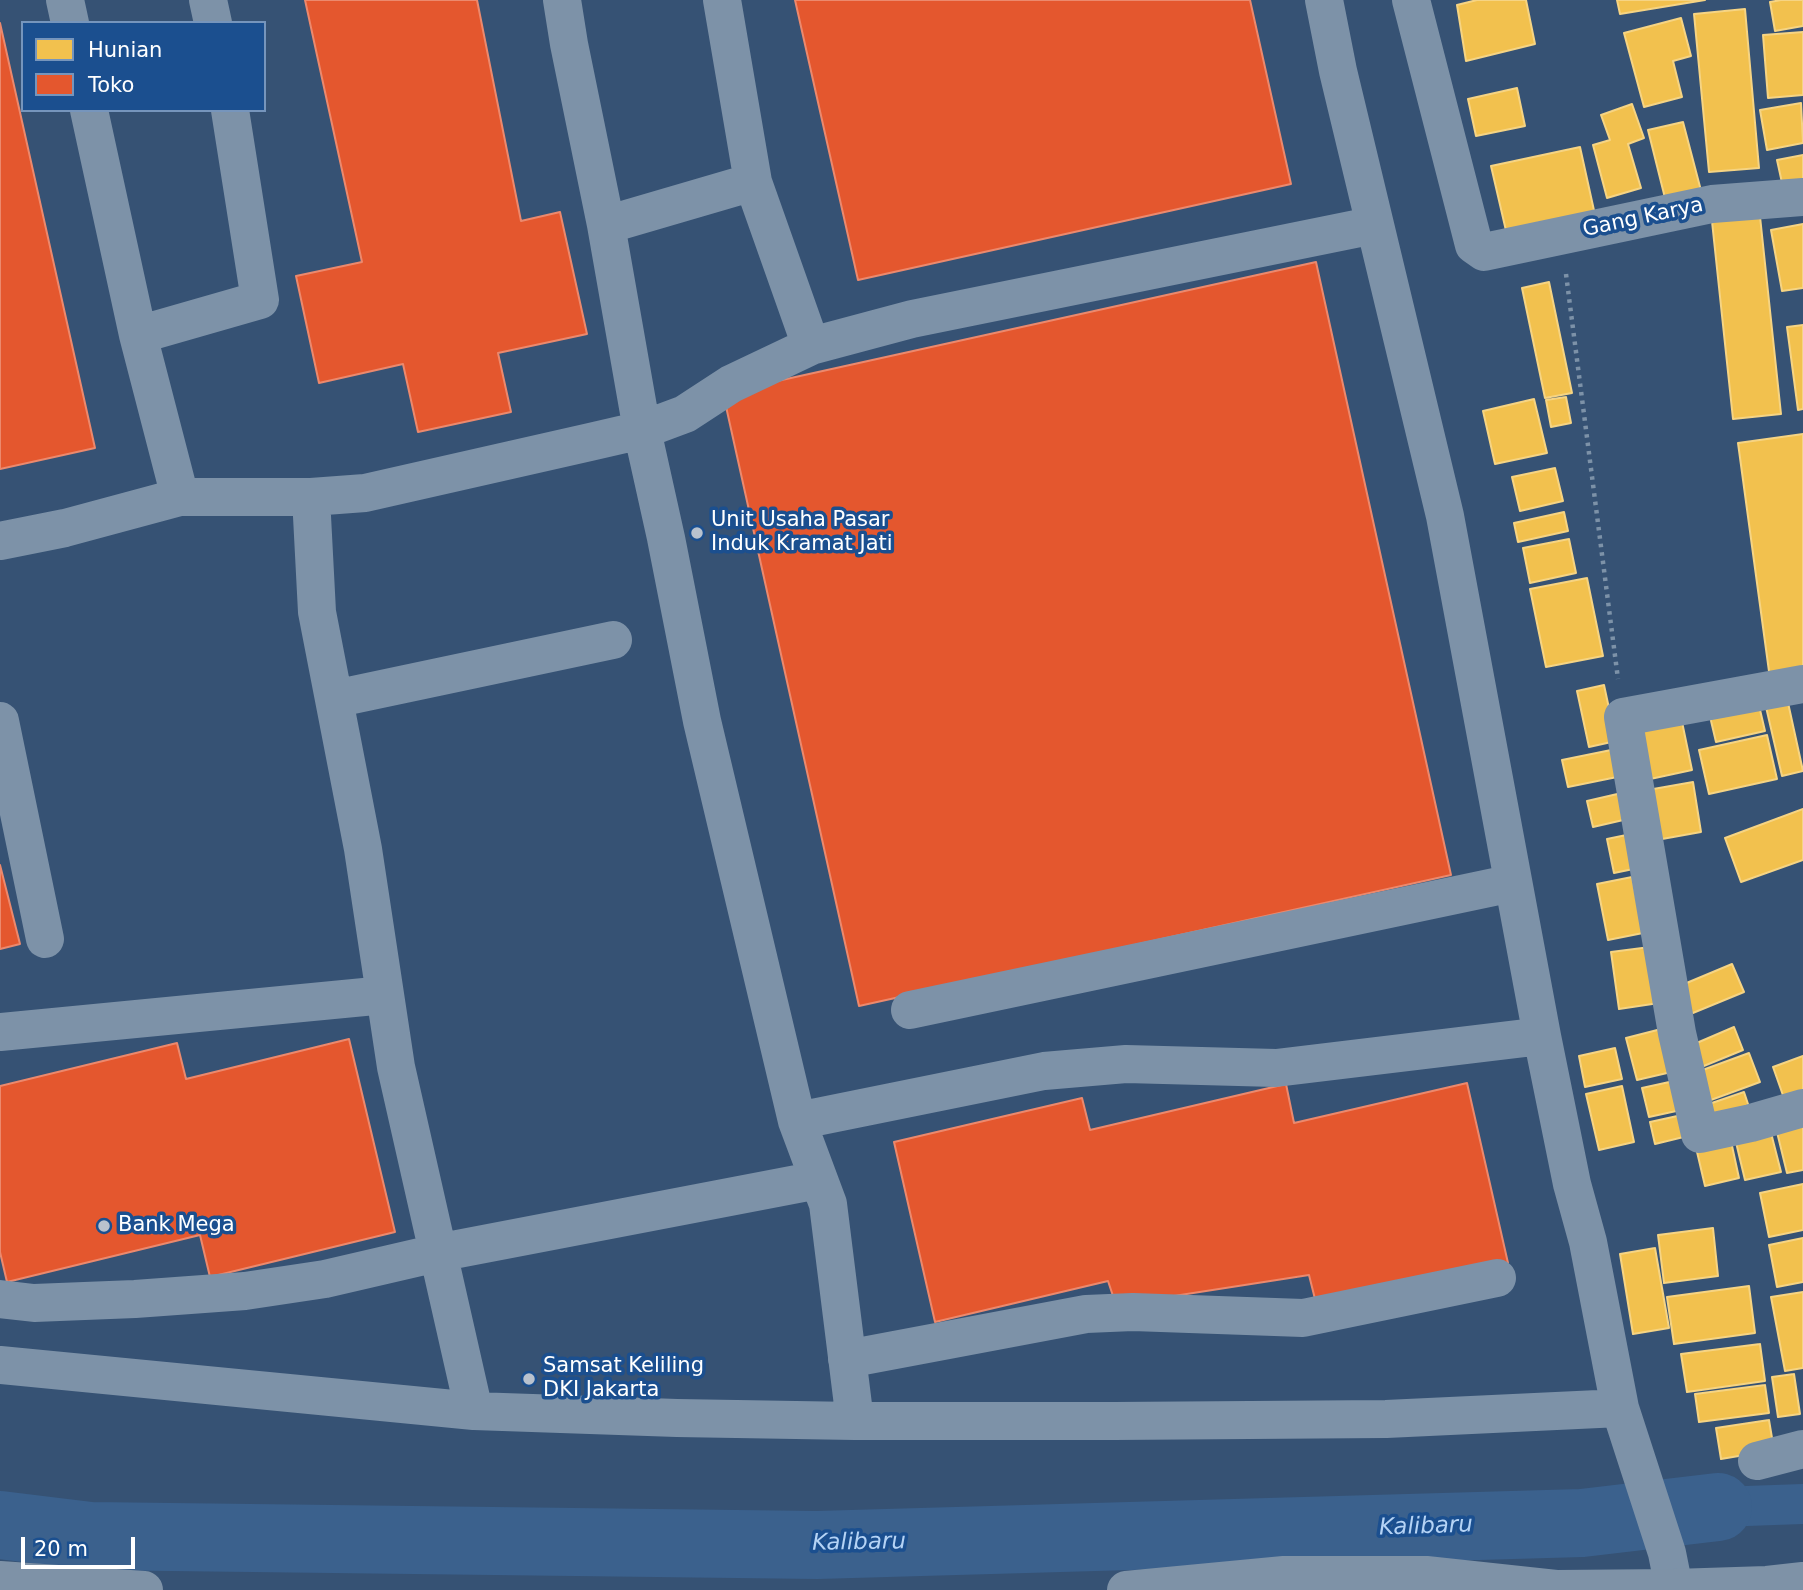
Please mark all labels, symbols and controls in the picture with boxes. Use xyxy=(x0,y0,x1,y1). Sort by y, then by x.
legend xyxy=(21,21,266,112)
text: Hunian xyxy=(88,38,162,62)
text: Toko xyxy=(88,73,134,97)
street label: Gang Karya xyxy=(1580,193,1706,243)
place label: Unit Usaha Pasar Induk Kramat Jati xyxy=(711,508,893,558)
marker: Unit Usaha Pasar Induk Kramat Jati xyxy=(689,525,705,541)
place label: Bank Mega xyxy=(118,1213,235,1239)
marker: Bank Mega xyxy=(96,1218,112,1234)
place label: Samsat Keliling DKI Jakarta xyxy=(543,1354,704,1404)
marker: Samsat Keliling DKI Jakarta xyxy=(521,1371,537,1387)
water label: Kalibaru xyxy=(1379,1512,1473,1542)
scale bar xyxy=(24,1524,138,1568)
water label: Kalibaru xyxy=(812,1528,906,1558)
text: 20 m xyxy=(34,1537,88,1561)

